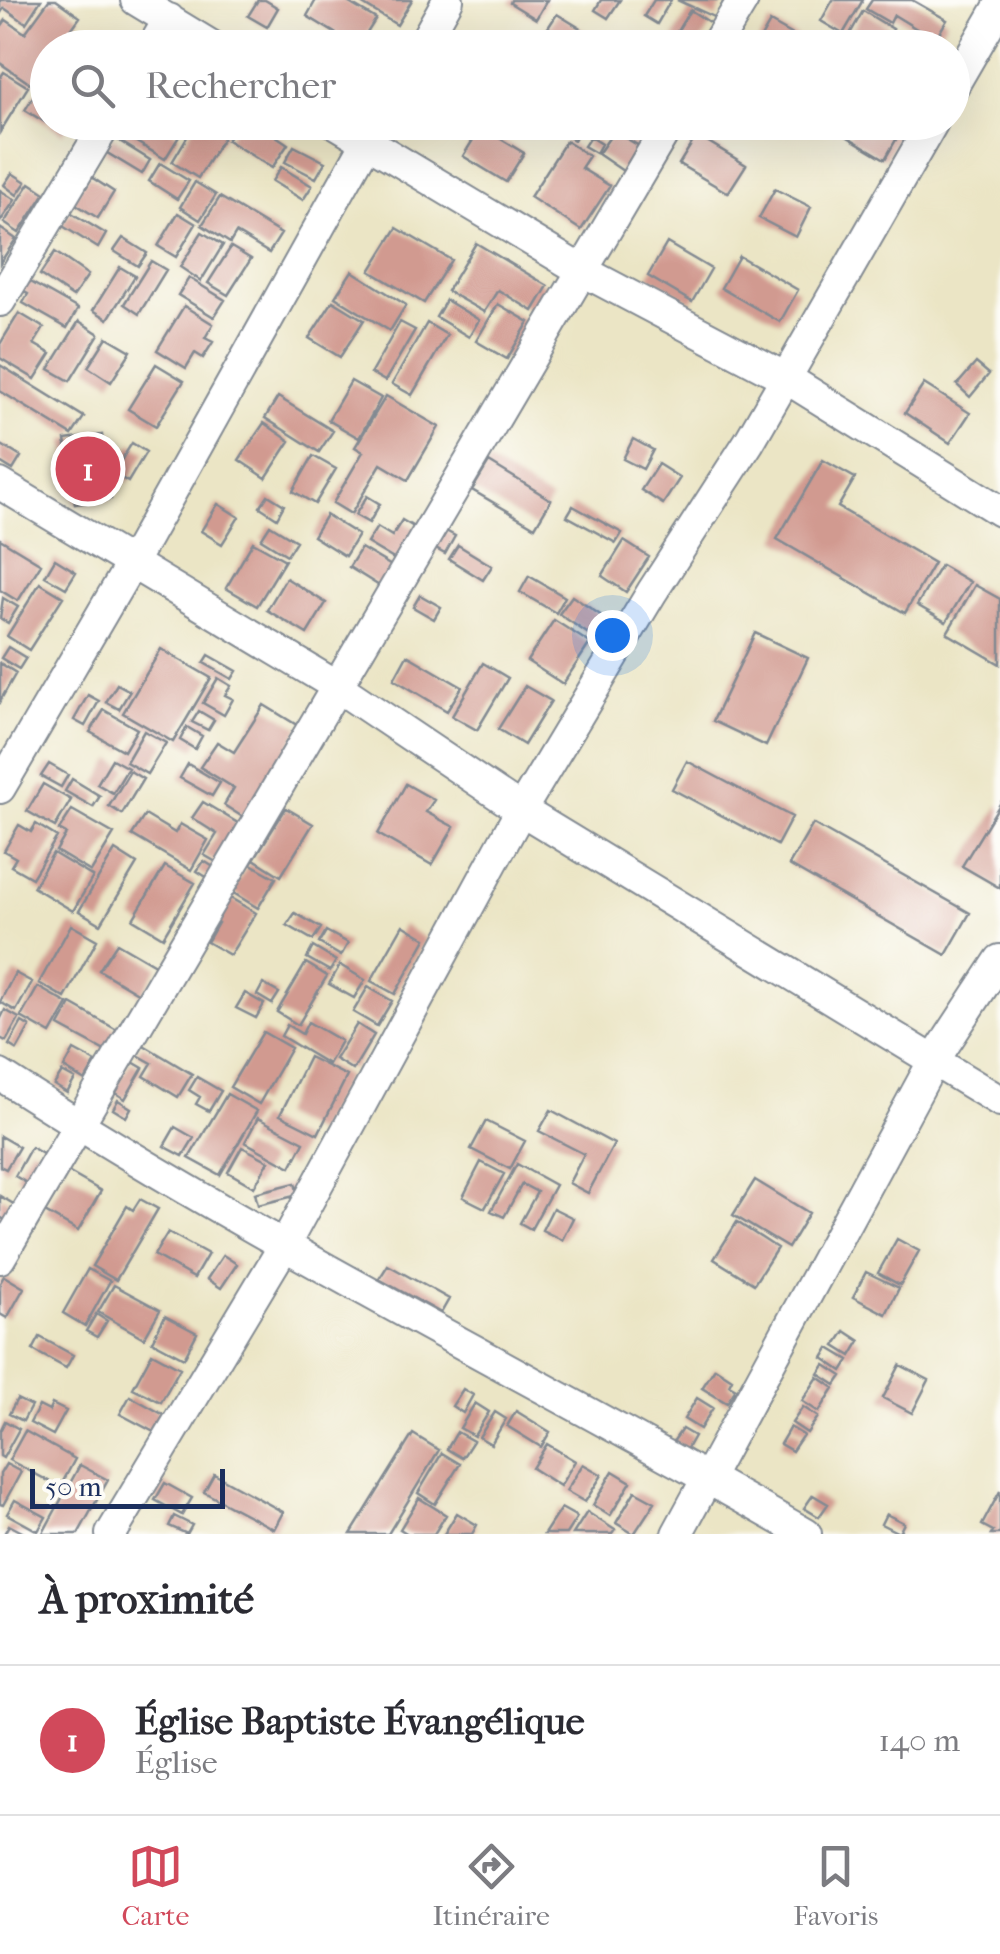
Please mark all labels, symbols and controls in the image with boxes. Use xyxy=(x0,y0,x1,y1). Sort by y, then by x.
search box xyxy=(30,30,970,140)
icon: search xyxy=(65,58,120,113)
text: Rechercher xyxy=(145,63,336,108)
pin: 1 xyxy=(56,432,120,506)
your location xyxy=(587,610,638,661)
scale bar xyxy=(30,1464,225,1508)
text: 50 m xyxy=(45,1470,102,1503)
text: À proximité xyxy=(40,1575,254,1624)
text: Église Baptiste Évangélique xyxy=(135,1699,585,1744)
text: 1 xyxy=(67,1722,78,1759)
text: 140 m xyxy=(879,1722,960,1759)
text: Église xyxy=(135,1744,218,1781)
tab: Carte xyxy=(122,1839,189,1932)
tab: Itinéraire xyxy=(432,1839,550,1932)
tab: Favoris xyxy=(793,1839,878,1932)

